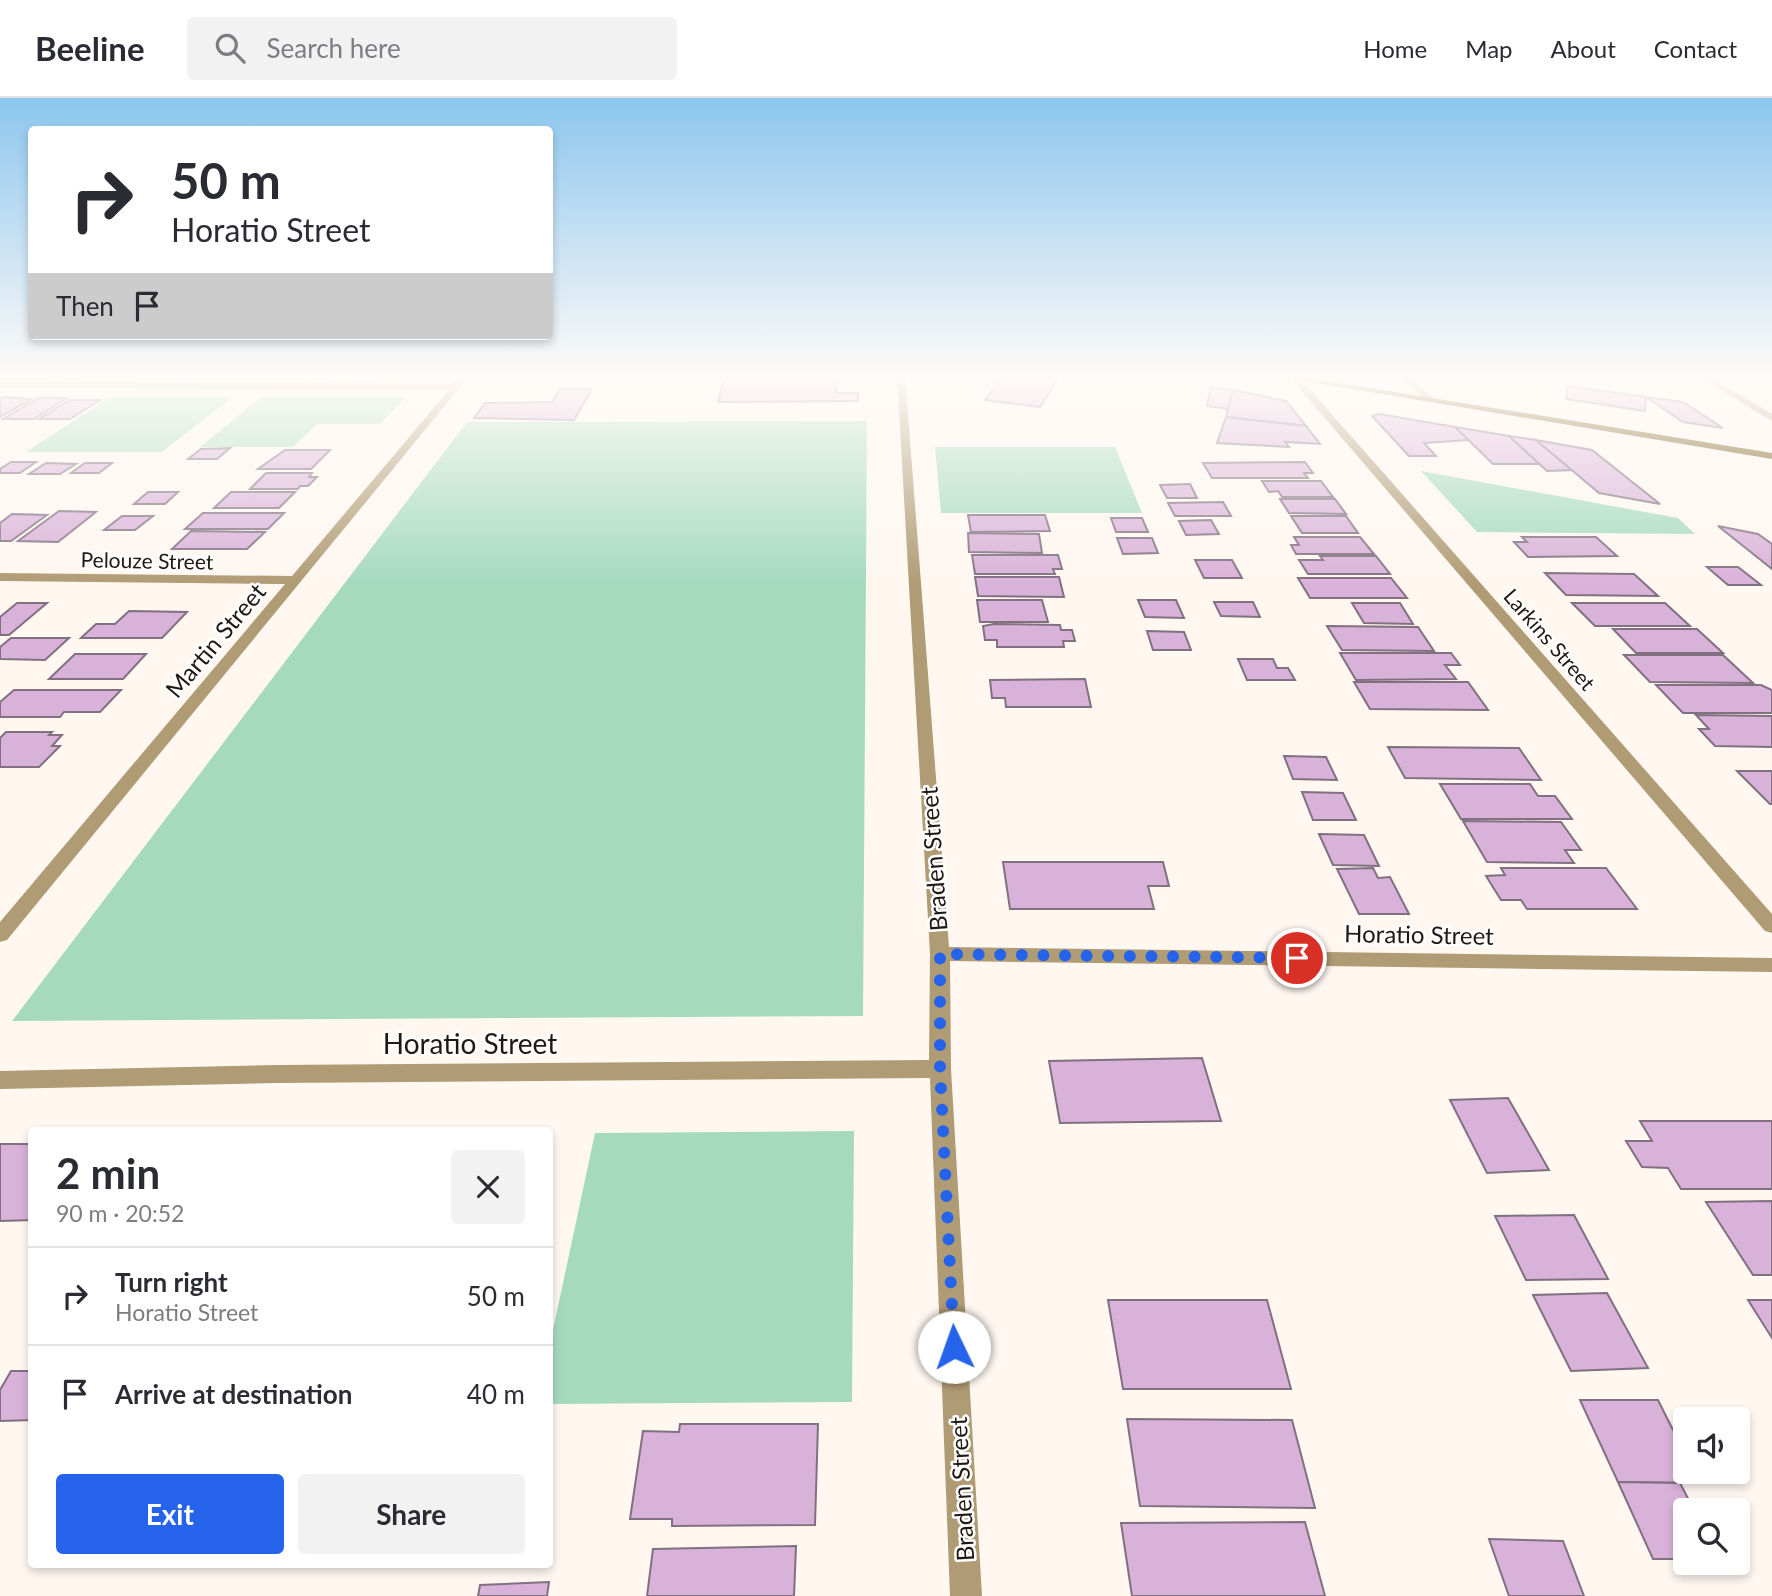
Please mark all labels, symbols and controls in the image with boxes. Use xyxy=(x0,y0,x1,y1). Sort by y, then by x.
search box xyxy=(187,17,677,80)
text: Beeline xyxy=(35,28,145,68)
icon: search xyxy=(211,29,249,67)
text: Search here xyxy=(267,32,401,64)
text: Home xyxy=(1363,34,1427,63)
text: Map xyxy=(1465,34,1513,63)
text: About xyxy=(1551,34,1616,63)
text: Contact xyxy=(1654,34,1737,63)
text: 50 m xyxy=(171,151,281,209)
icon: right xyxy=(56,154,147,245)
text: Horatio Street xyxy=(171,210,370,249)
icon: arrive xyxy=(128,287,166,325)
text: Then xyxy=(56,290,114,322)
street label: Pelouze Street xyxy=(80,546,214,574)
street label: Martin Street xyxy=(159,577,271,703)
street label: Larkins Street xyxy=(1499,583,1601,695)
street label: Braden Street xyxy=(913,785,953,932)
street label: Horatio Street xyxy=(1344,918,1494,950)
pin xyxy=(1267,928,1327,988)
icon: arrive xyxy=(1278,939,1316,977)
street label: Horatio Street xyxy=(383,1026,557,1060)
text: 2 min xyxy=(56,1148,160,1198)
button: close xyxy=(451,1150,525,1224)
text: 90 m · 20:52 xyxy=(56,1199,184,1227)
text: Turn right xyxy=(115,1266,228,1298)
icon: right xyxy=(56,1277,94,1315)
text: 50 m xyxy=(467,1280,525,1312)
text: Horatio Street xyxy=(115,1298,258,1326)
position arrow xyxy=(917,1310,991,1384)
icon: arrive xyxy=(56,1375,94,1413)
text: Arrive at destination xyxy=(115,1378,352,1410)
text: 40 m xyxy=(467,1378,525,1410)
map controls xyxy=(1673,1407,1750,1575)
button: sound xyxy=(1673,1407,1750,1484)
street label: Braden Street xyxy=(943,1416,979,1562)
button: Exit xyxy=(56,1474,284,1554)
button: Share xyxy=(298,1474,525,1554)
button: search xyxy=(1673,1498,1750,1575)

